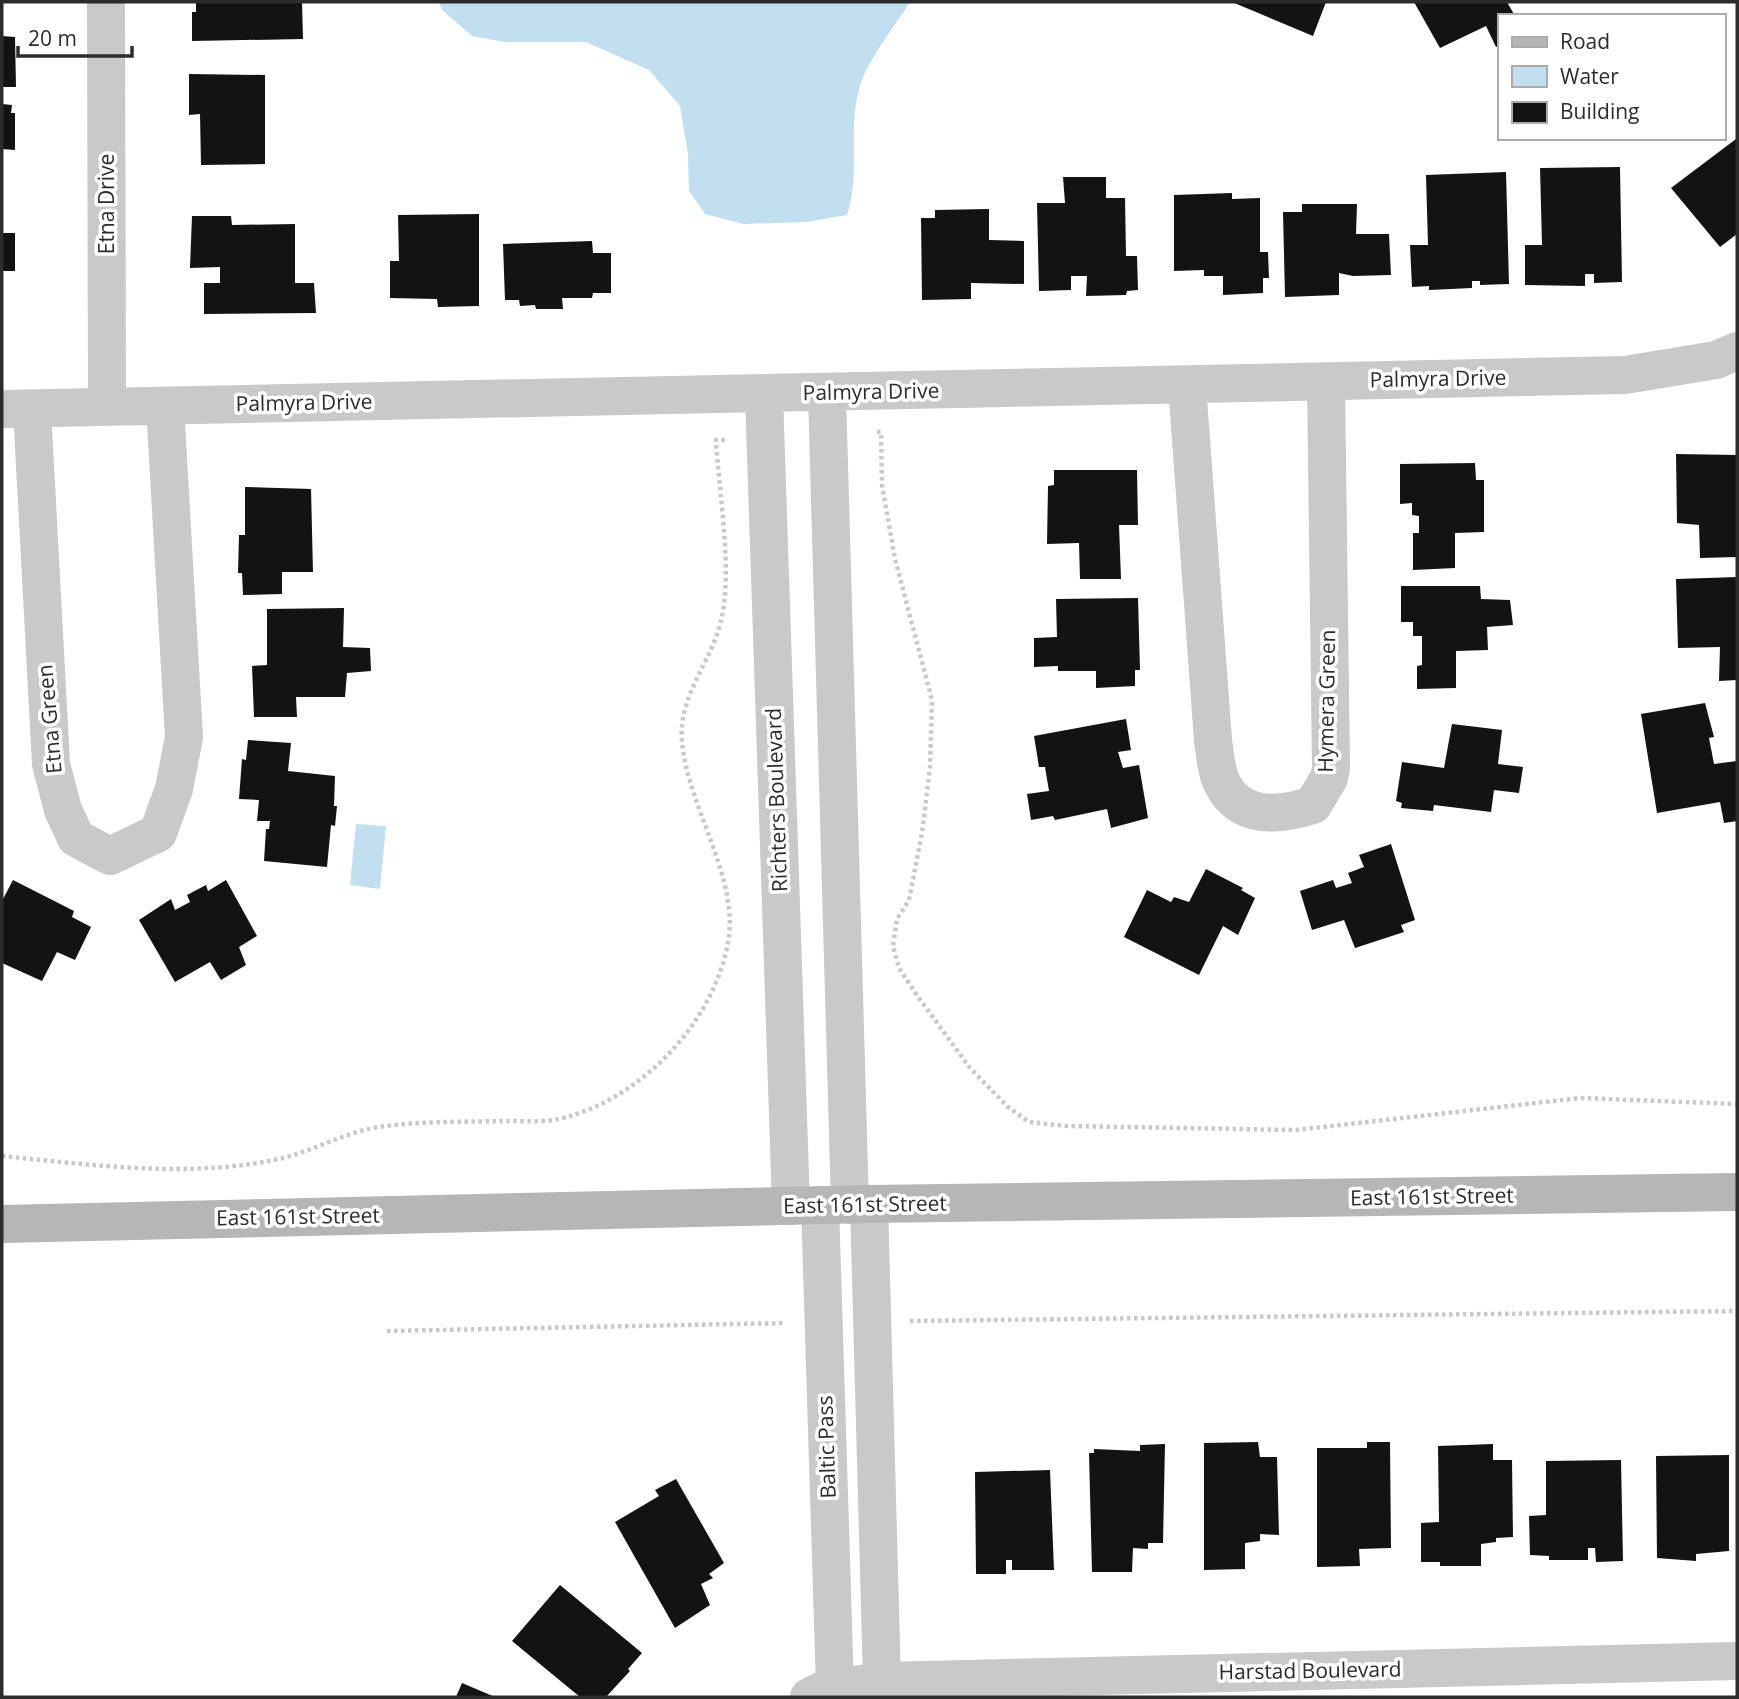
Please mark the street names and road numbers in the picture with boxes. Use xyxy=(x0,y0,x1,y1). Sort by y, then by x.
street label: Etna Drive xyxy=(92,154,120,254)
street label: Palmyra Drive xyxy=(1369,363,1507,393)
street label: Palmyra Drive xyxy=(802,376,940,406)
street label: Palmyra Drive xyxy=(235,387,373,417)
street label: Hymera Green xyxy=(1311,629,1341,773)
street label: Etna Green xyxy=(30,663,68,775)
street label: Richters Boulevard xyxy=(759,707,793,893)
street label: East 161st Street xyxy=(1350,1181,1514,1211)
street label: East 161st Street xyxy=(783,1189,947,1219)
street label: East 161st Street xyxy=(216,1201,380,1231)
street label: Baltic Pass xyxy=(810,1395,842,1499)
street label: Harstad Boulevard xyxy=(1218,1654,1402,1686)

